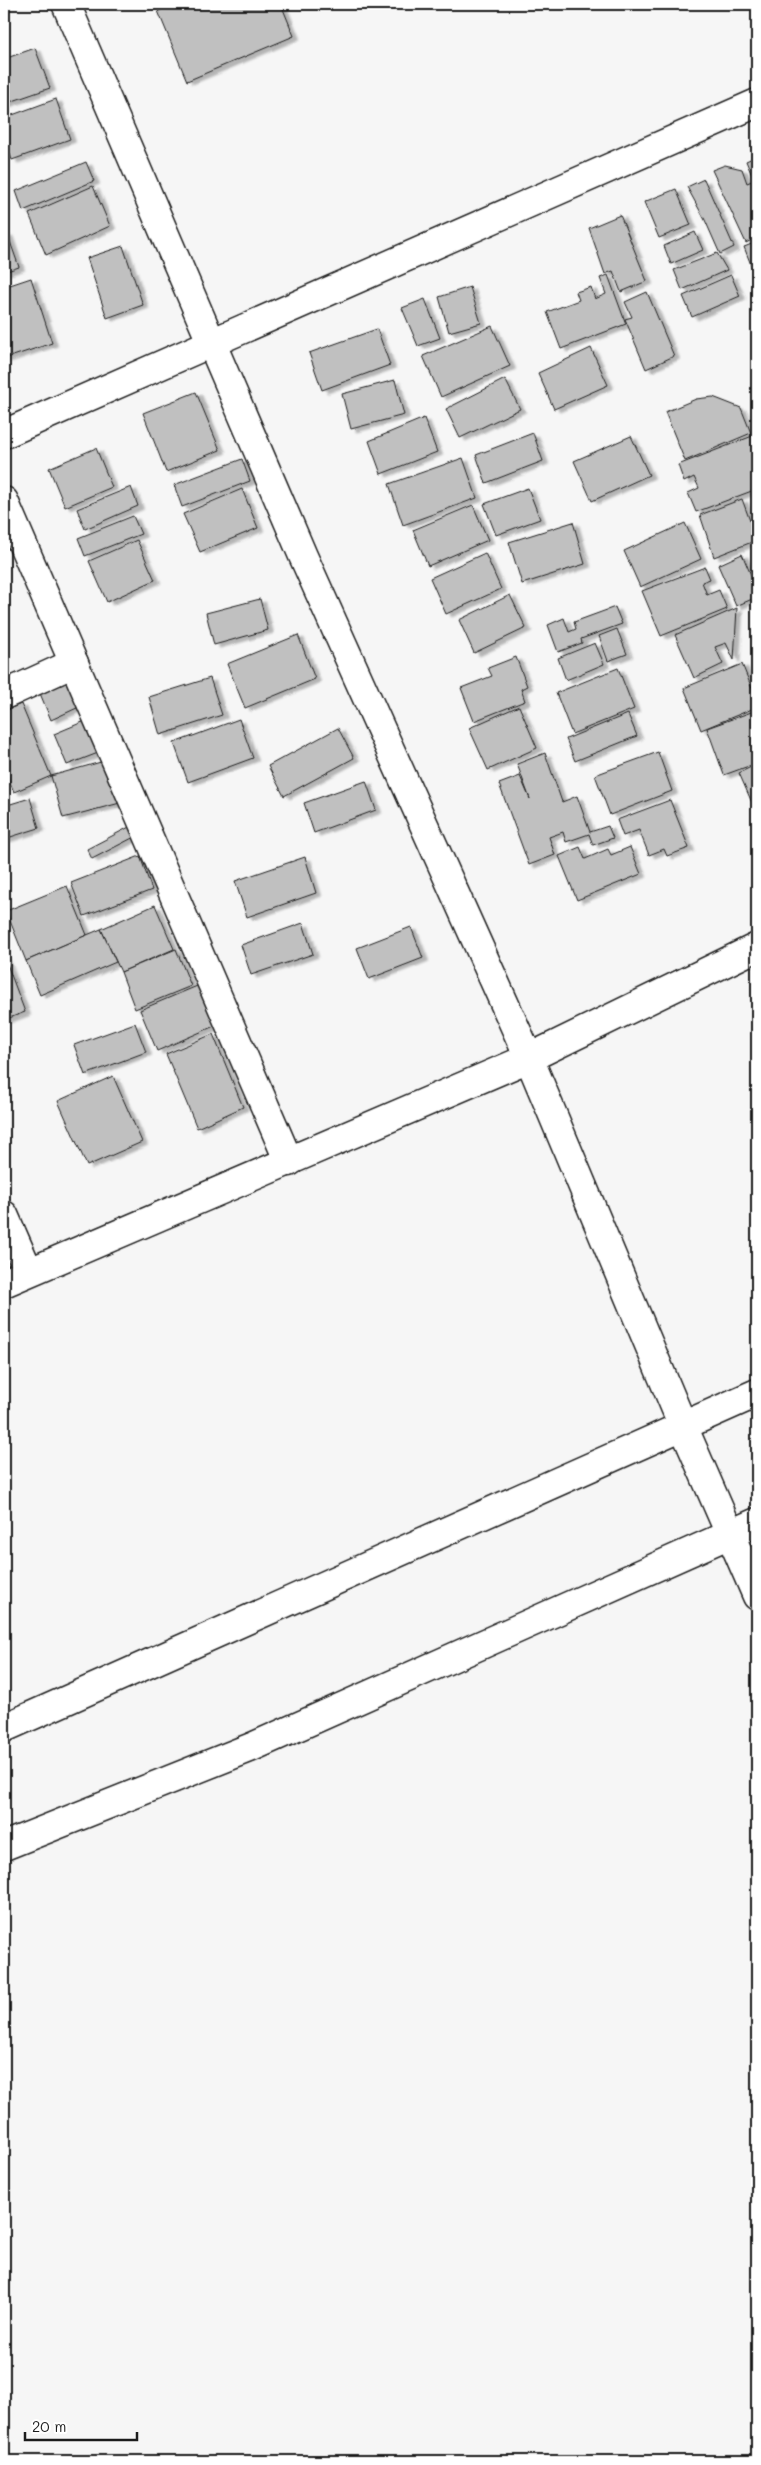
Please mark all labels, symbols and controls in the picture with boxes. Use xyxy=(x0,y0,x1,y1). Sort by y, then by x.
scale bar xyxy=(25,2410,138,2442)
text: 20 m xyxy=(32,2416,66,2436)

